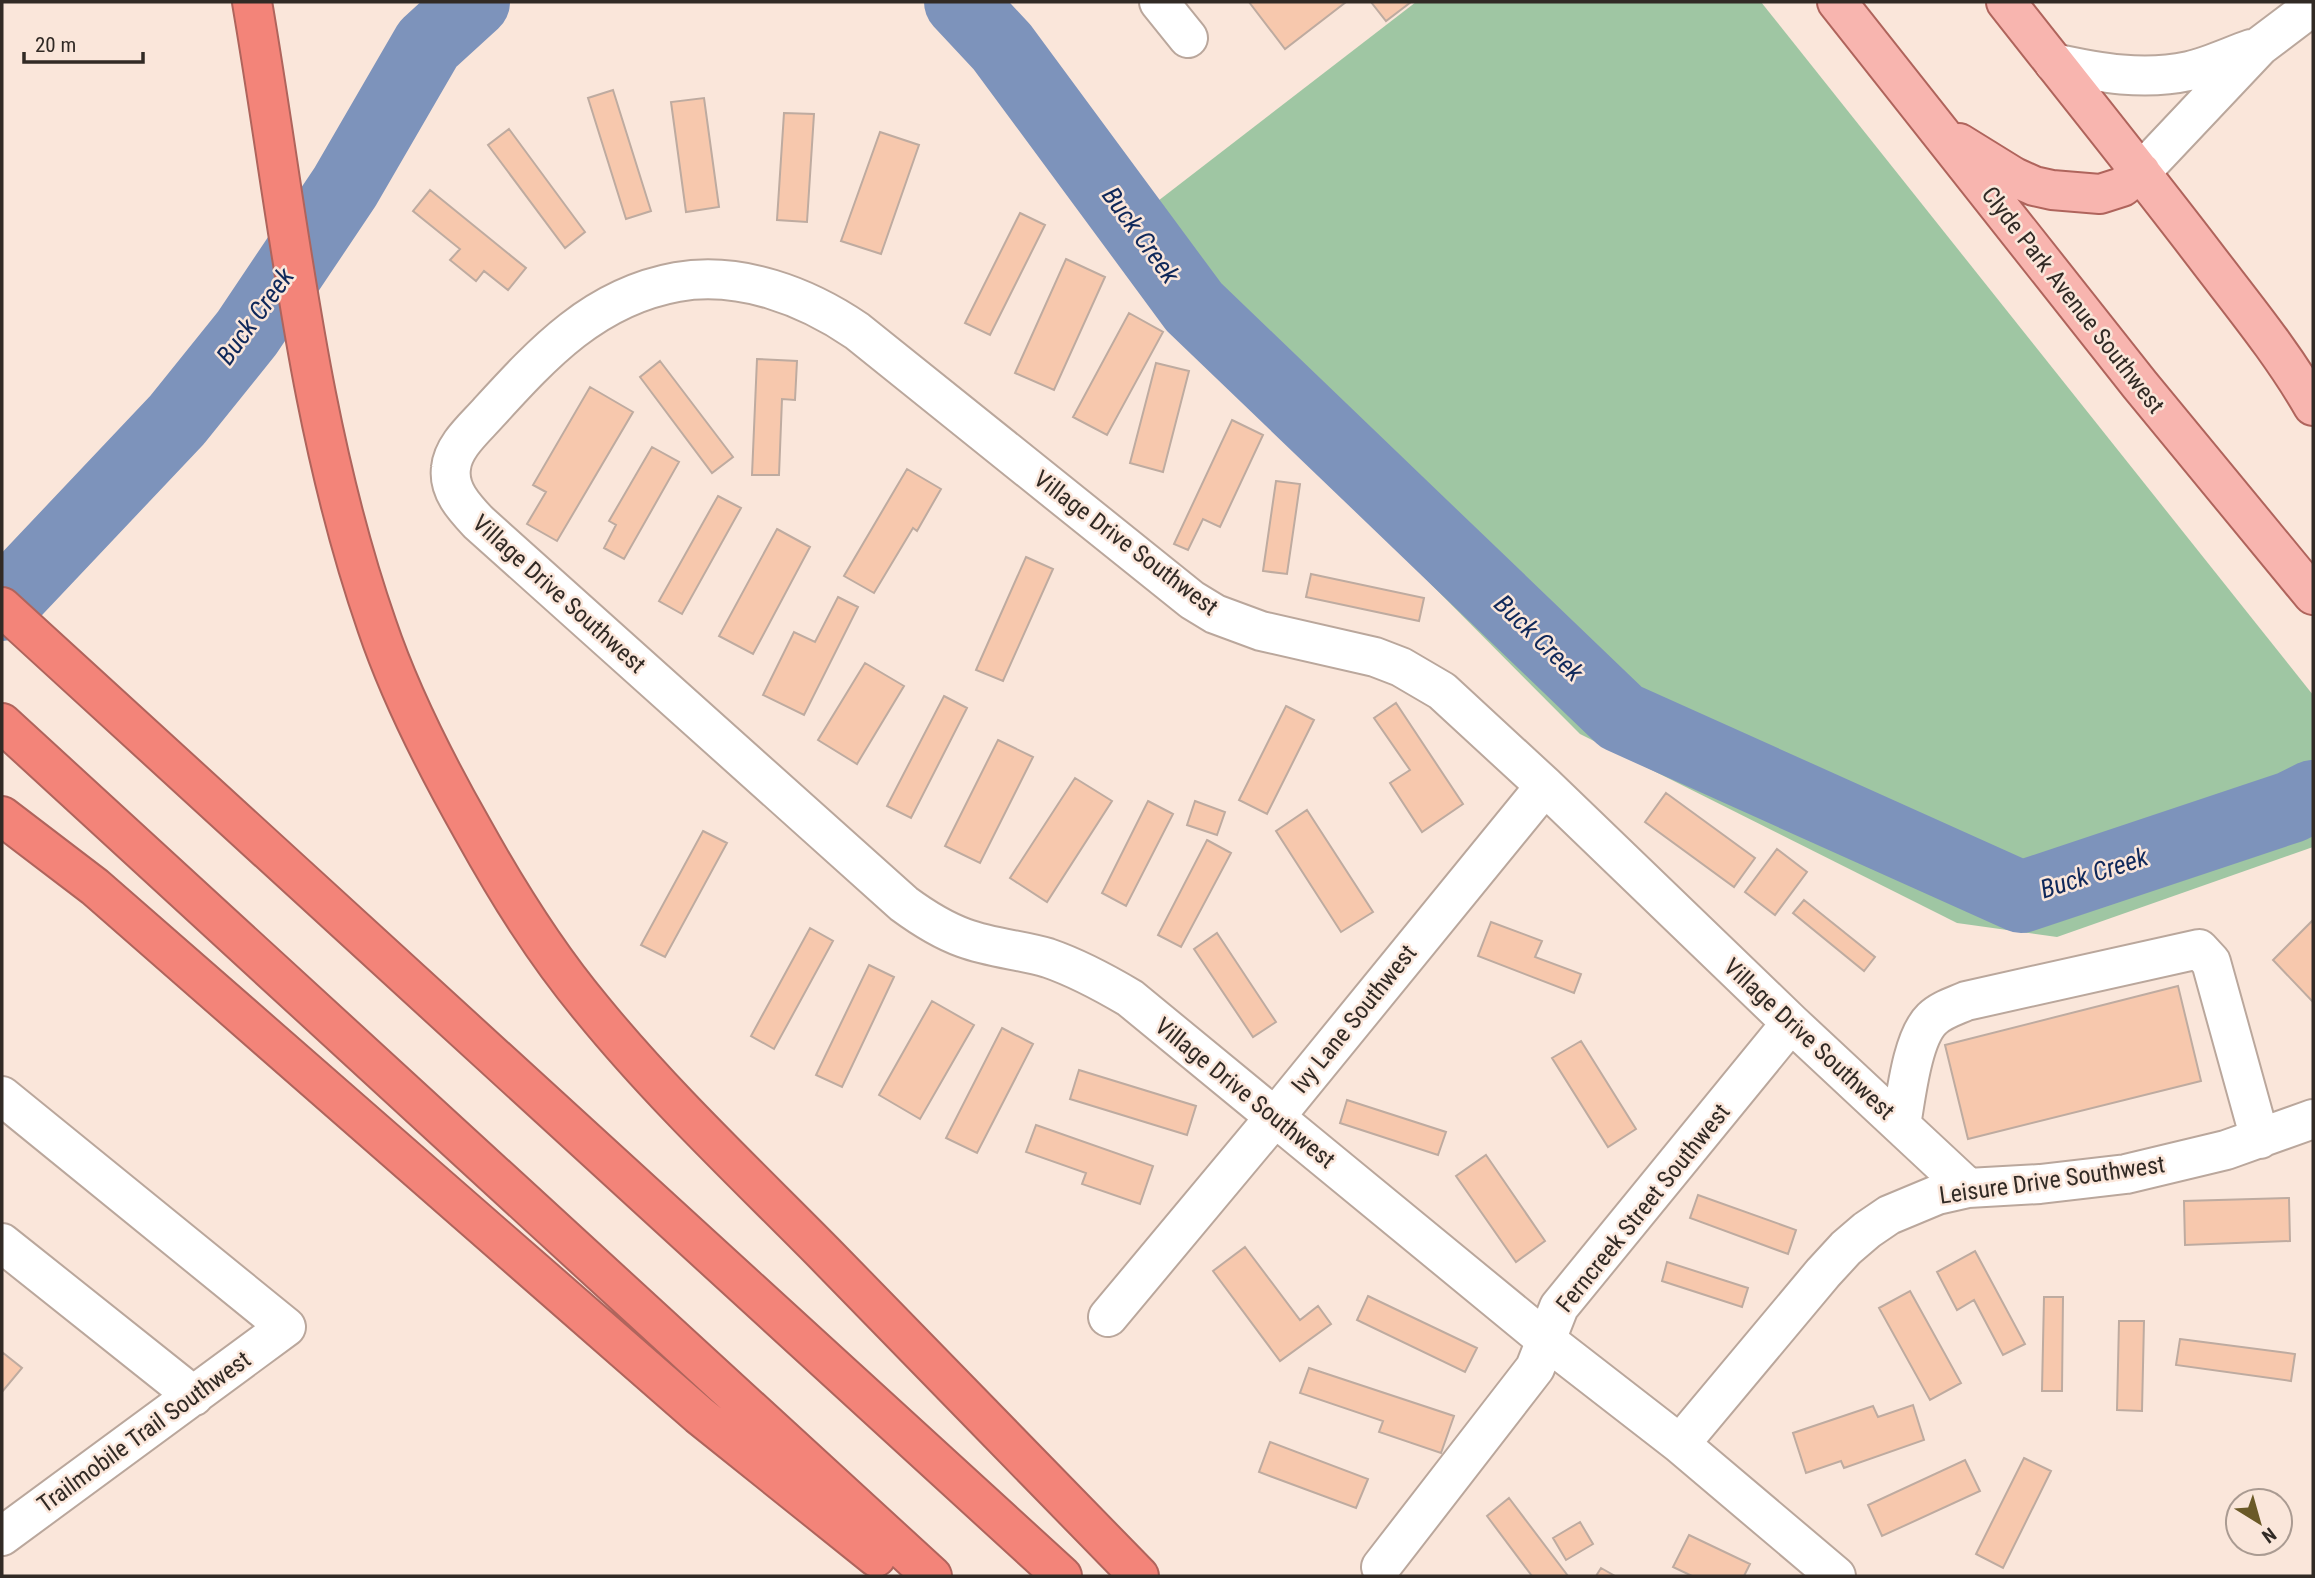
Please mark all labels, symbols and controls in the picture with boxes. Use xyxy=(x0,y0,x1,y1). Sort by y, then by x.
scale bar xyxy=(24,21,144,65)
text: 20 m xyxy=(35,33,76,57)
water label: Buck Creek xyxy=(1096,181,1186,289)
street label: Clyde Park Avenue Southwest xyxy=(1976,181,2170,419)
water label: Buck Creek xyxy=(210,262,300,370)
street label: Village Drive Southwest xyxy=(1028,465,1224,621)
street label: Village Drive Southwest xyxy=(467,509,651,679)
water label: Buck Creek xyxy=(1488,588,1590,688)
water label: Buck Creek xyxy=(2036,841,2152,905)
street label: Ivy Lane Southwest xyxy=(1286,939,1422,1099)
street label: Village Drive Southwest xyxy=(1718,953,1900,1125)
street label: Village Drive Southwest xyxy=(1149,1012,1341,1174)
street label: Ferncreek Street Southwest xyxy=(1550,1098,1736,1318)
street label: Leisure Drive Southwest xyxy=(1937,1150,2167,1210)
street label: Trailmobile Trail Southwest xyxy=(32,1345,256,1519)
north arrow xyxy=(2224,1487,2294,1557)
text: N xyxy=(2257,1522,2280,1548)

